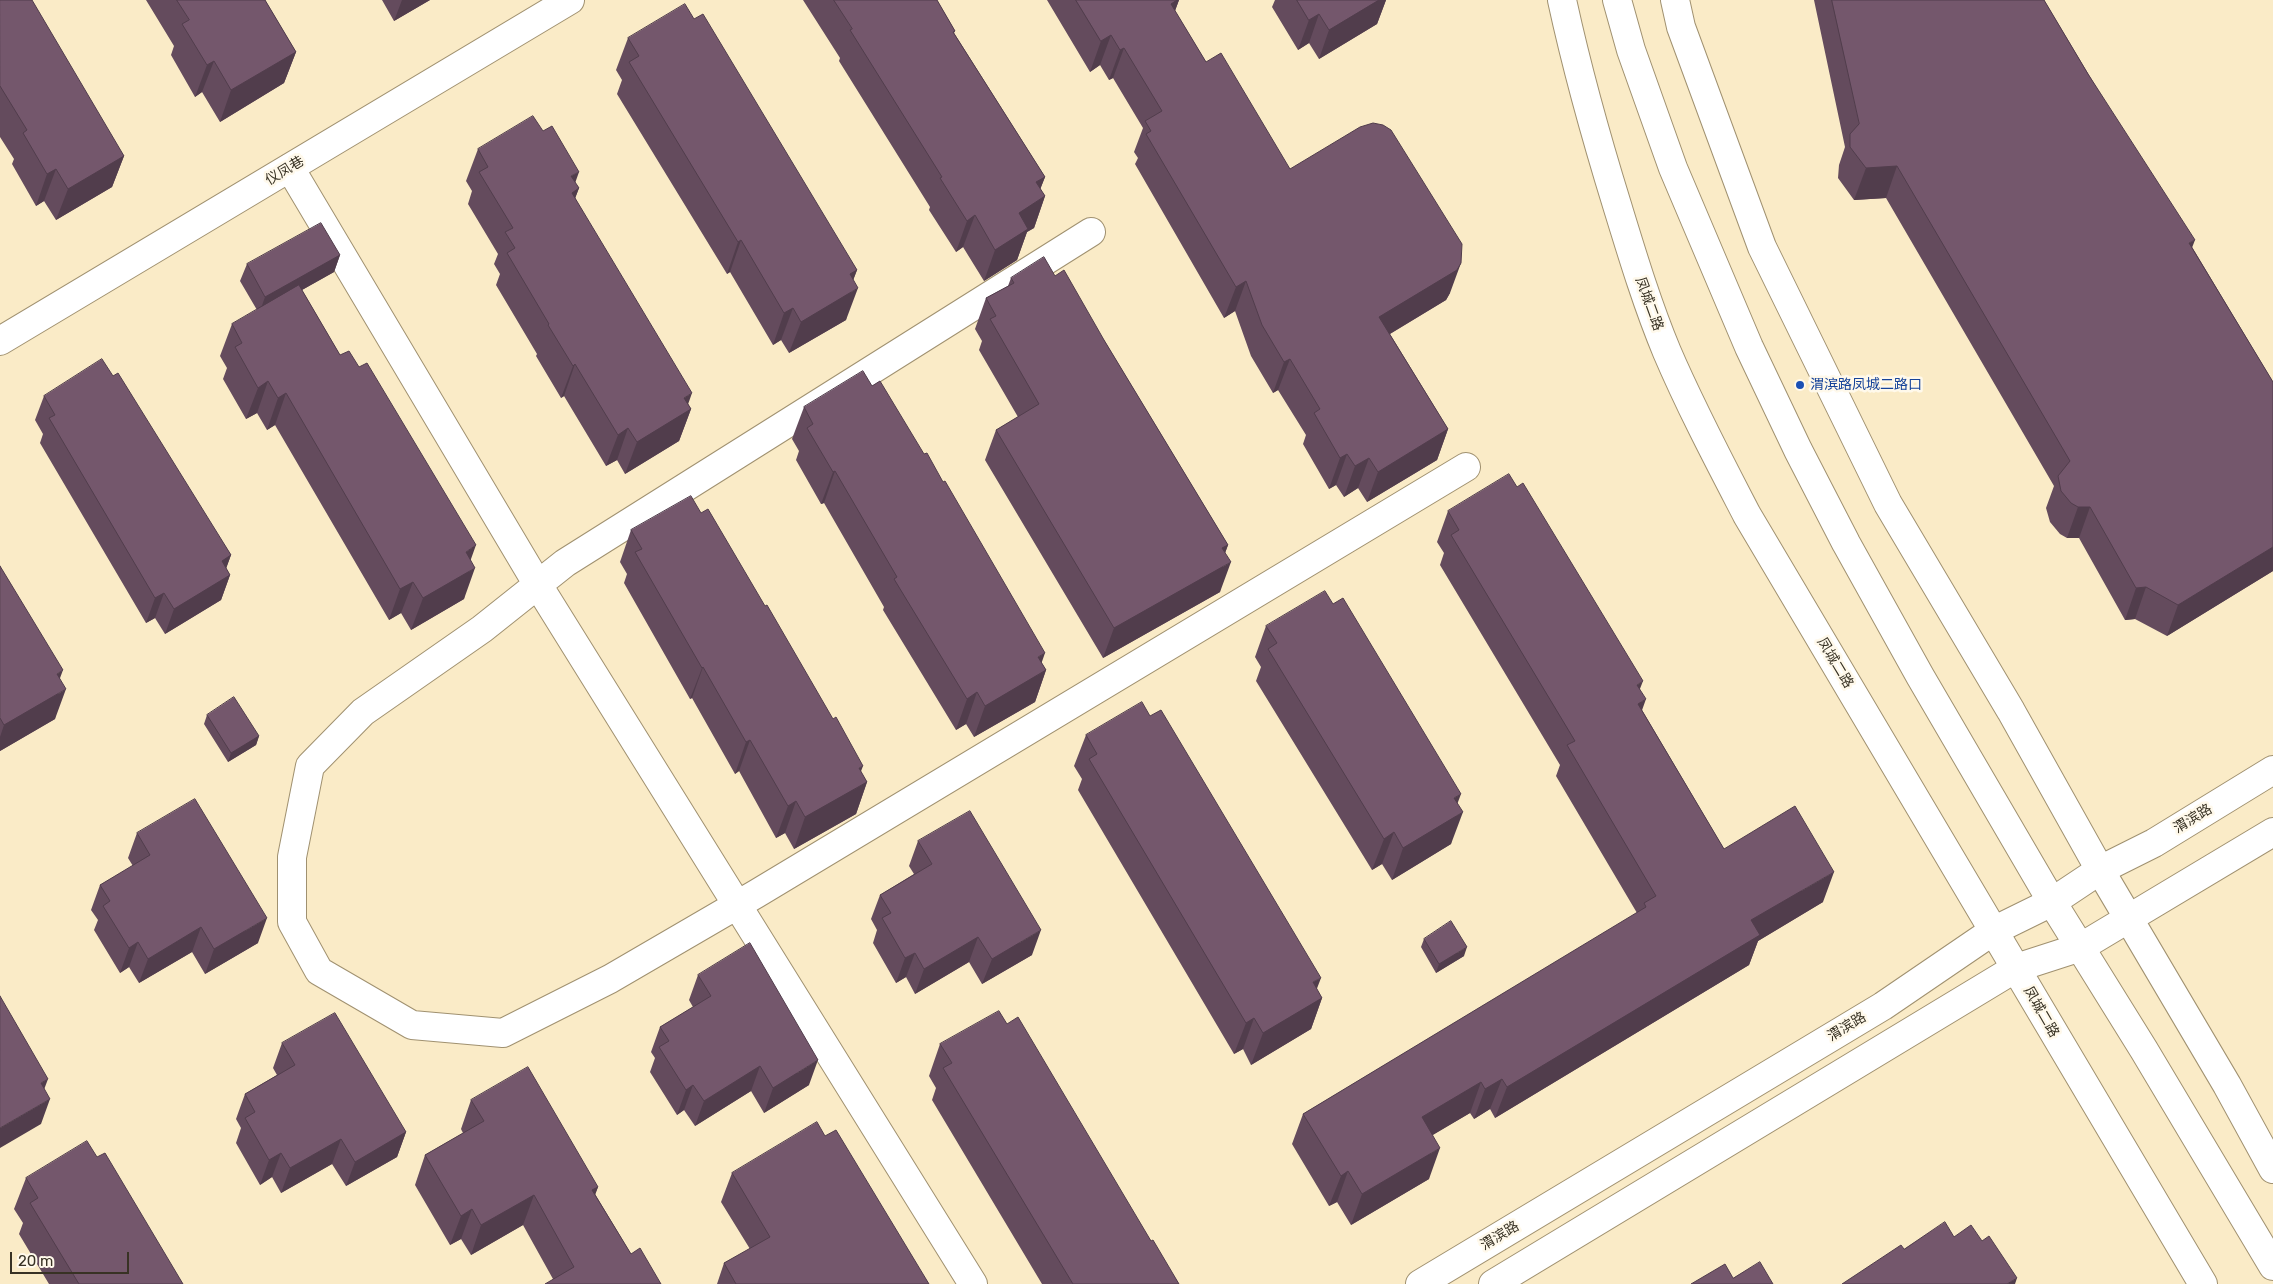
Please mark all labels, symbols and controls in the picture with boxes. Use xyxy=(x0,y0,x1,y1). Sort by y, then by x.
street label: 仪凤巷 xyxy=(263,153,307,189)
street label: 凤城二路 xyxy=(1632,275,1666,333)
place label: 渭滨路凤城二路口 xyxy=(1810,377,1922,393)
marker: 渭滨路凤城二路口 xyxy=(1794,379,1806,391)
street label: 凤城二路 xyxy=(1813,635,1857,691)
street label: 渭滨路 xyxy=(2171,801,2215,837)
street label: 凤城二路 xyxy=(2020,984,2062,1040)
street label: 渭滨路 xyxy=(1825,1009,1869,1045)
street label: 渭滨路 xyxy=(1478,1218,1522,1254)
scale bar xyxy=(12,1242,131,1274)
text: 20 m xyxy=(18,1252,53,1270)

